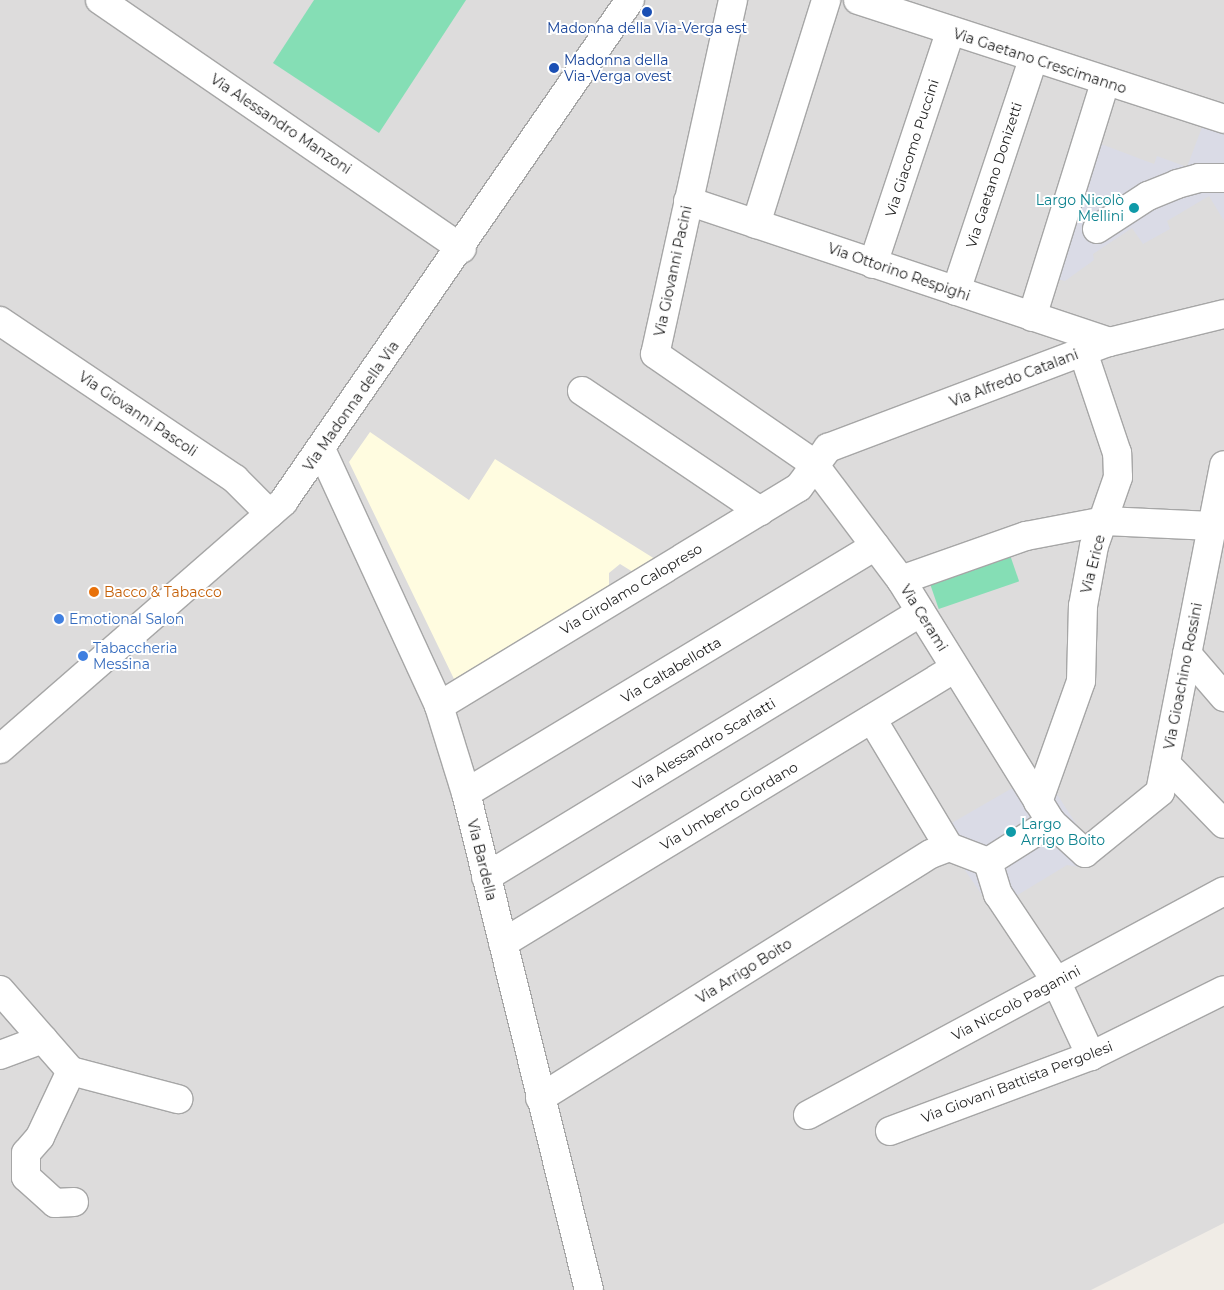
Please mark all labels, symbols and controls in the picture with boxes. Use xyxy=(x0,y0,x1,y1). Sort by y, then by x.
marker: Madonna della Via-Verga est xyxy=(641,6,653,18)
place label: Madonna della Via-Verga est xyxy=(547,20,747,36)
street label: Via Gaetano Crescimanno xyxy=(951,25,1129,97)
place label: Madonna della Via-Verga ovest xyxy=(564,52,672,84)
marker: Madonna della Via-Verga ovest xyxy=(548,62,560,74)
street label: Via Alessandro Manzoni xyxy=(207,71,355,177)
street label: Via Giacomo Puccini xyxy=(882,77,942,219)
street label: Via Gaetano Donizetti xyxy=(962,100,1026,250)
place label: Largo Nicolò Mellini xyxy=(1036,192,1124,224)
marker: Largo Nicolò Mellini xyxy=(1128,202,1140,214)
street label: Via Giovanni Pacini xyxy=(651,204,695,338)
street label: Via Ottorino Respighi xyxy=(826,240,972,304)
street label: Via Madonna della Via xyxy=(300,338,402,474)
street label: Via Alfredo Catalani xyxy=(947,346,1081,410)
street label: Via Giovanni Pascoli xyxy=(76,368,200,460)
street label: Via Erice xyxy=(1078,533,1108,595)
street label: Via Girolamo Calopreso xyxy=(557,540,705,638)
street label: Via Cerami xyxy=(897,582,951,654)
place label: Bacco & Tabacco xyxy=(104,584,222,600)
marker: Bacco & Tabacco xyxy=(88,586,100,598)
street label: Via Gioachino Rossini xyxy=(1161,601,1205,751)
place label: Emotional Salon xyxy=(69,611,184,627)
marker: Emotional Salon xyxy=(53,613,65,625)
street label: Via Caltabellotta xyxy=(618,633,724,707)
place label: Tabaccheria Messina xyxy=(93,640,178,672)
marker: Tabaccheria Messina xyxy=(77,650,89,662)
street label: Via Alessandro Scarlatti xyxy=(630,695,778,793)
street label: Via Umberto Giordano xyxy=(657,758,801,854)
place label: Largo Arrigo Boito xyxy=(1021,816,1105,849)
street label: Via Bardella xyxy=(464,818,500,902)
marker: Largo Arrigo Boito xyxy=(1005,826,1017,838)
street label: Via Arrigo Boito xyxy=(693,935,795,1007)
street label: Via Niccolò Paganini xyxy=(949,962,1083,1044)
street label: Via Giovani Battista Pergolesi xyxy=(919,1038,1115,1126)

